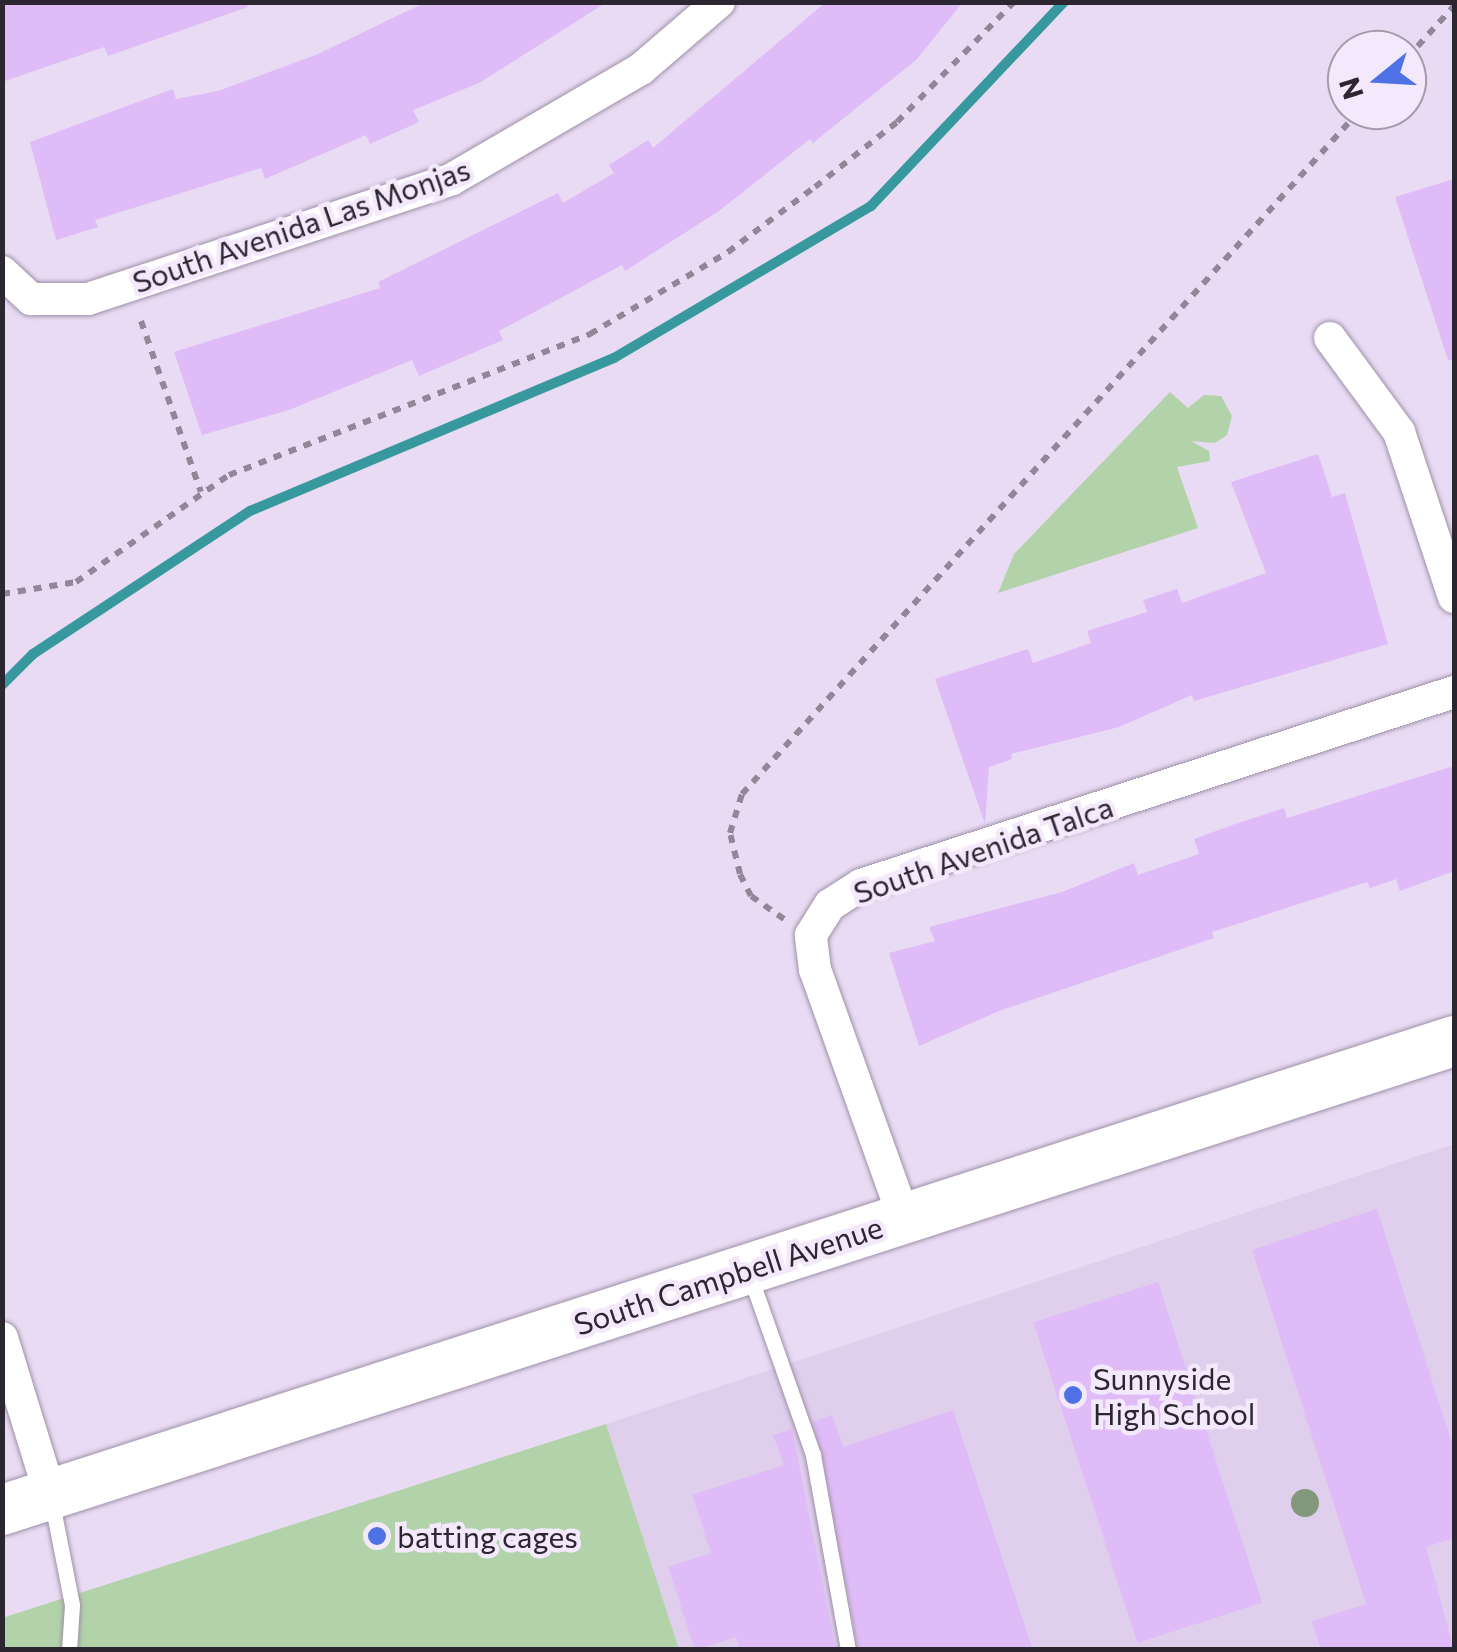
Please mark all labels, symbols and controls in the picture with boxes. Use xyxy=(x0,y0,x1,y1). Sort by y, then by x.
north arrow xyxy=(1327,30,1427,130)
text: N xyxy=(1331,73,1370,104)
street label: South Avenida Las Monjas xyxy=(128,150,474,300)
street label: South Avenida Talca xyxy=(849,788,1117,910)
street label: South Campbell Avenue xyxy=(569,1208,887,1342)
place label: Sunnyside High School xyxy=(1093,1360,1255,1430)
marker: Sunnyside High School xyxy=(1062,1384,1084,1406)
place label: batting cages xyxy=(397,1518,578,1554)
marker: batting cages xyxy=(366,1525,388,1547)

